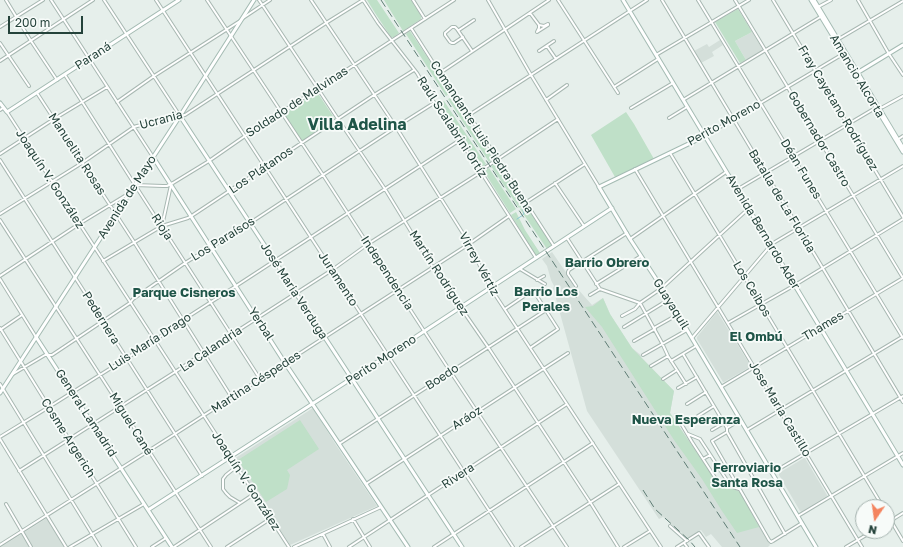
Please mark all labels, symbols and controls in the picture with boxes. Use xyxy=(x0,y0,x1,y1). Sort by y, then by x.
scale bar xyxy=(10,8,85,34)
text: 200 m xyxy=(15,15,50,30)
street label: Amancio Alcorta xyxy=(826,32,888,120)
street label: Paraná xyxy=(72,39,114,73)
street label: Fray Cayetano Rodríguez xyxy=(795,43,881,173)
street label: Comandante Luis Piedra Buena xyxy=(427,58,537,216)
street label: Soldado de Malvinas xyxy=(243,64,351,140)
street label: Raúl Scalabrini Ortíz xyxy=(414,74,490,180)
street label: Gobernador Castro xyxy=(785,89,853,189)
street label: Perito Moreno xyxy=(685,97,763,149)
street label: Ucrania xyxy=(138,107,184,133)
street label: Manuelita Rosas xyxy=(45,110,109,198)
district label: Villa Adelina xyxy=(308,115,406,135)
street label: Joaquín V. González xyxy=(13,127,87,231)
street label: Déan Funes xyxy=(777,136,825,202)
street label: Los Plátanos xyxy=(226,143,296,197)
street label: Batalla de La Florida xyxy=(745,147,819,255)
street label: Avenida de Mayo xyxy=(95,153,159,241)
street label: Avenida Bernardo Ader xyxy=(723,172,803,292)
street label: Rioja xyxy=(148,211,176,243)
street label: Los Paraísos xyxy=(189,214,257,264)
street label: Martín Rodríguez xyxy=(406,228,472,318)
street label: Virrey Vértiz xyxy=(456,230,502,298)
street label: Independencia xyxy=(358,233,416,313)
street label: José Maria Verduga xyxy=(257,240,331,342)
street label: Juramento xyxy=(315,249,361,309)
district label: Barrio Obrero xyxy=(565,255,649,271)
street label: Los Ceibos xyxy=(730,258,774,320)
street label: Guayaquil xyxy=(650,276,692,332)
district label: Barrio Los Perales xyxy=(514,284,578,315)
district label: Parque Cisneros xyxy=(132,285,236,301)
street label: Pedernera xyxy=(79,289,123,347)
street label: Yerbal xyxy=(245,305,277,343)
street label: Thames xyxy=(800,308,846,344)
street label: Luis María Drago xyxy=(106,310,194,374)
street label: La Calandria xyxy=(177,323,245,375)
district label: El Ombú xyxy=(730,329,782,345)
street label: Perito Moreno xyxy=(343,332,419,388)
street label: Martina Céspedes xyxy=(209,348,303,416)
street label: Jose Maria Castillo xyxy=(746,359,814,459)
street label: Boedo xyxy=(423,361,461,393)
street label: General Lamadrid xyxy=(52,366,120,460)
street label: Miguel Cané xyxy=(106,390,156,458)
street label: Cosme Argerich xyxy=(38,396,98,480)
street label: Aráoz xyxy=(449,403,485,433)
district label: Nueva Esperanza xyxy=(632,412,740,428)
street label: Joaquín V. González xyxy=(209,429,283,533)
street label: Rivera xyxy=(439,460,477,492)
district label: Ferroviario Santa Rosa xyxy=(711,460,783,491)
north arrow xyxy=(855,499,895,539)
text: N xyxy=(867,523,878,537)

